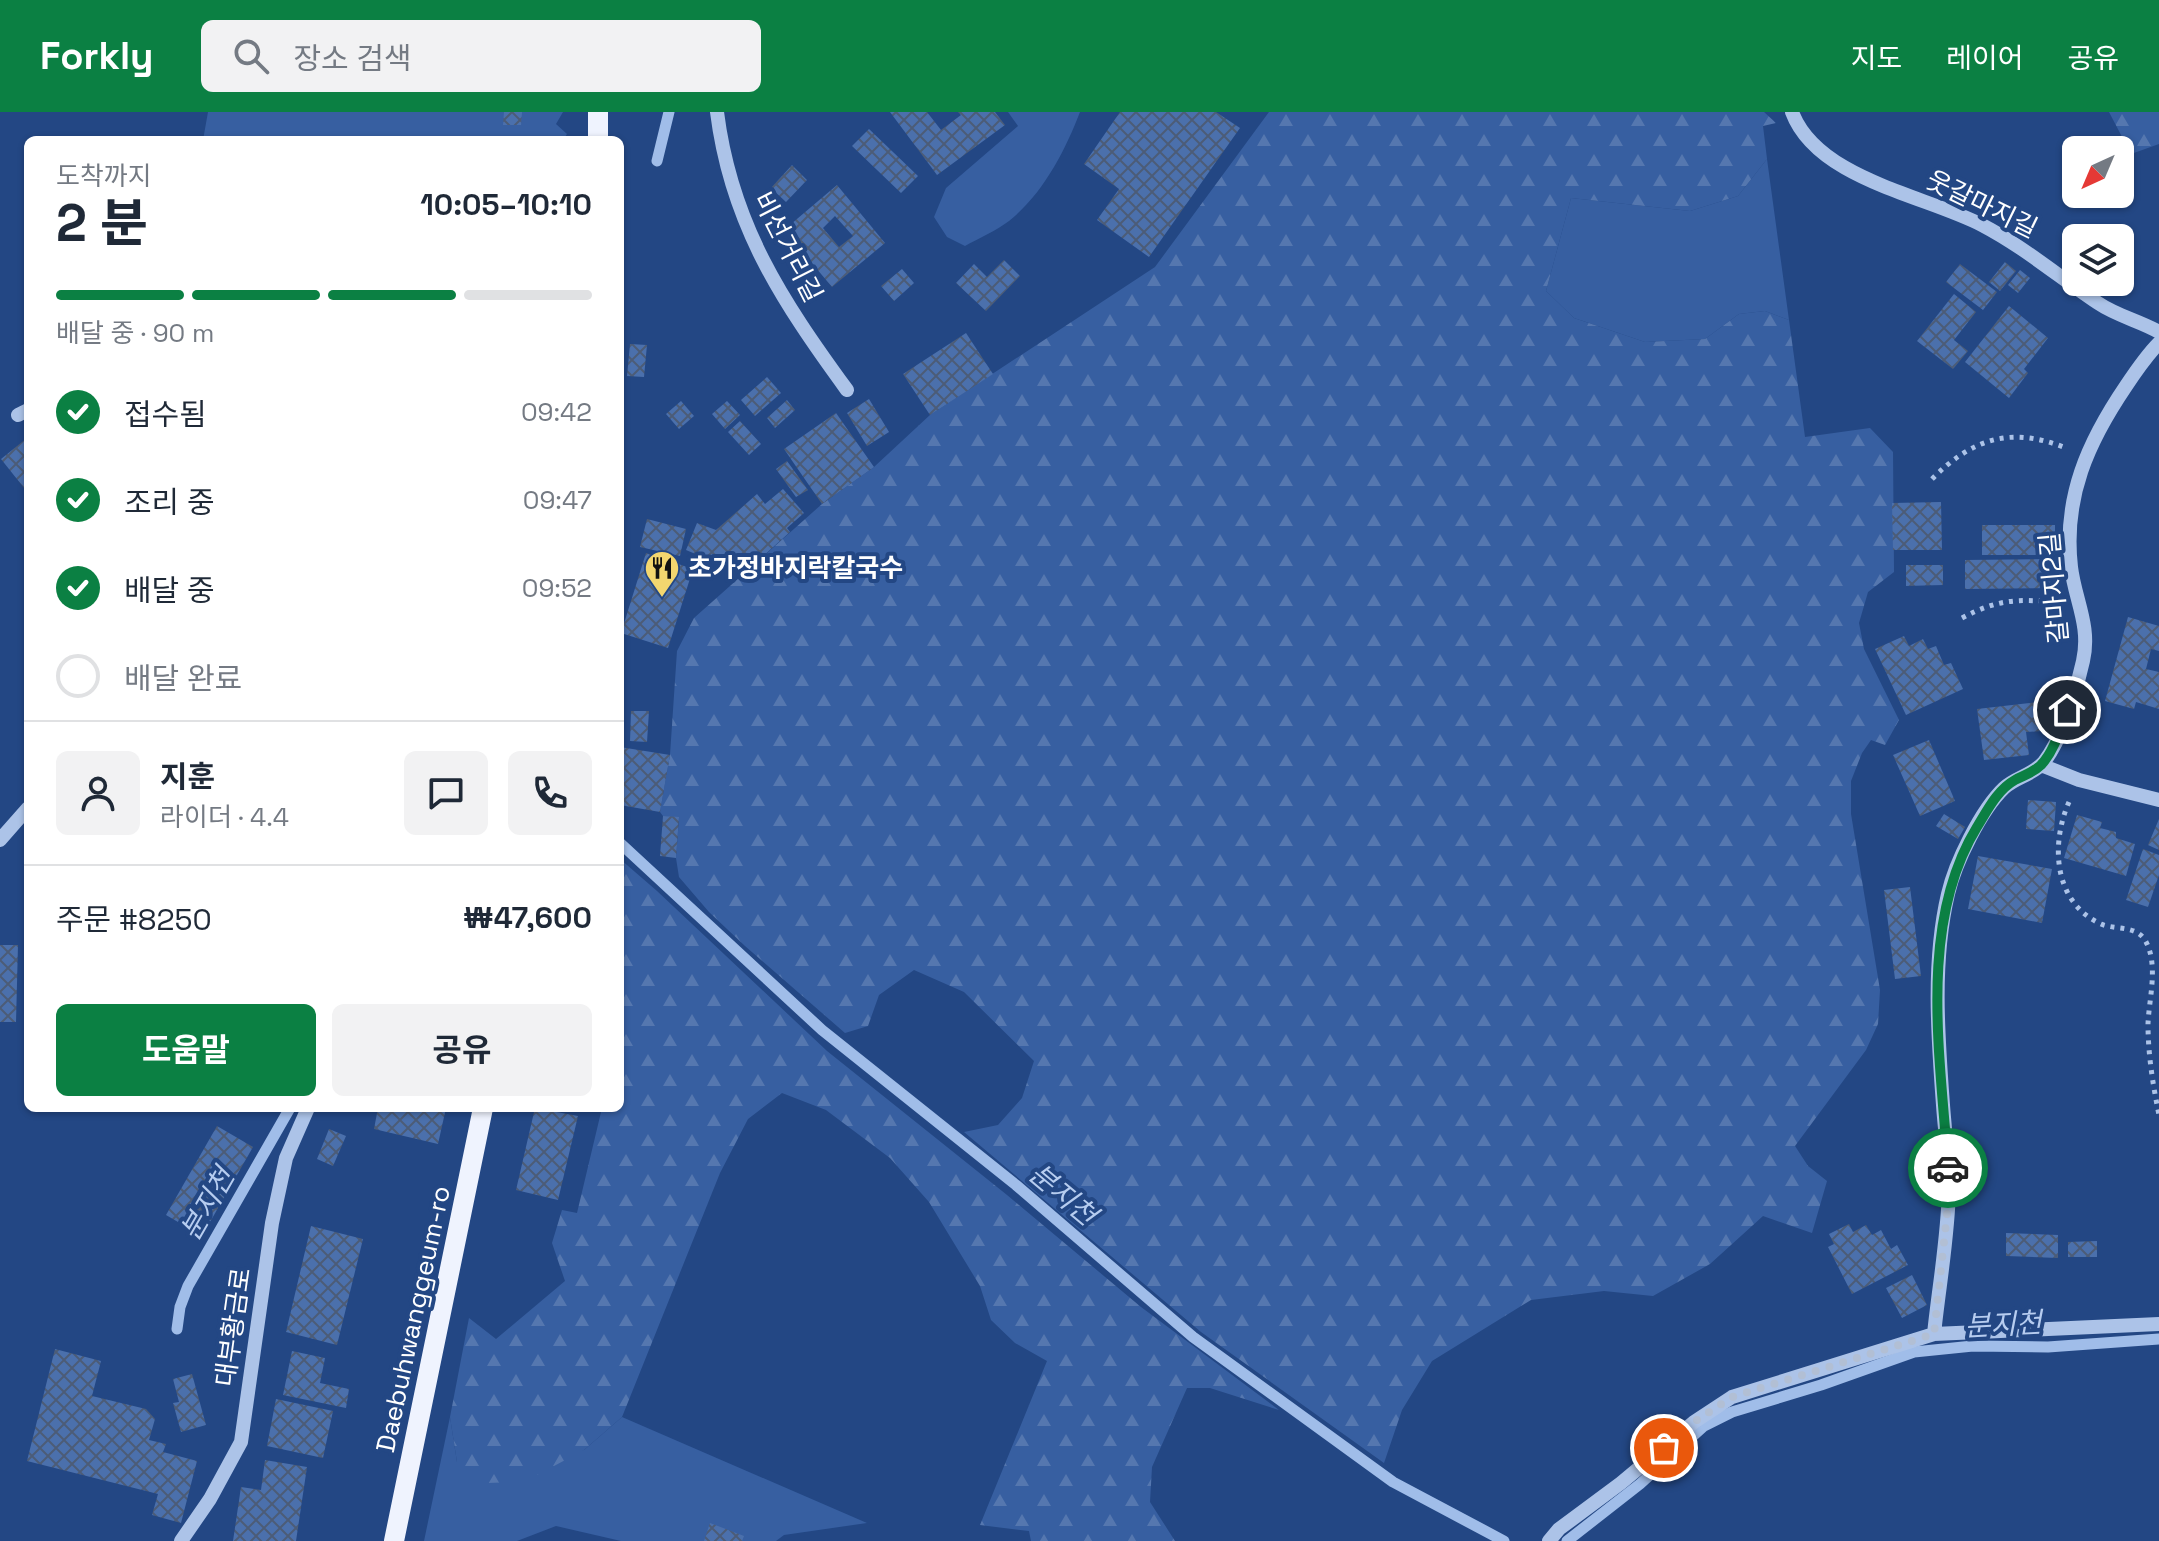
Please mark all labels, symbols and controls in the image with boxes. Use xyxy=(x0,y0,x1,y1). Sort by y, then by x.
search box xyxy=(201,20,761,92)
text: Forkly xyxy=(40,32,153,80)
icon: search xyxy=(229,34,273,78)
text: 장소 검색 xyxy=(293,39,412,78)
text: 지도 xyxy=(1851,40,1902,76)
text: 레이어 xyxy=(1946,40,2023,76)
text: 공유 xyxy=(2067,40,2119,76)
north arrow xyxy=(2062,136,2134,208)
map controls xyxy=(2062,136,2134,296)
text: 도착까지 xyxy=(56,159,152,193)
street label: 웃갈마지길 xyxy=(1921,163,2043,245)
text: 10:05–10:10 xyxy=(420,185,592,224)
street label: 비선거리길 xyxy=(746,186,830,308)
text: 2 분 xyxy=(56,190,148,256)
button: layers xyxy=(2062,224,2134,296)
text: 배달 중 · 90 m xyxy=(56,316,214,350)
icon: check xyxy=(56,390,100,434)
text: 접수됨 xyxy=(124,395,207,434)
text: 09:42 xyxy=(521,395,592,429)
icon: check xyxy=(56,478,100,522)
text: 조리 중 xyxy=(124,483,215,522)
text: 09:47 xyxy=(523,483,592,517)
street label: 갈마지2길 xyxy=(2032,531,2076,645)
restaurant icon: 초가정바지락칼국수 xyxy=(643,549,681,599)
place label: 초가정바지락칼국수 xyxy=(688,551,903,585)
icon: check xyxy=(56,566,100,610)
text: 배달 중 xyxy=(124,571,215,610)
text: 09:52 xyxy=(522,571,592,605)
text: 배달 완료 xyxy=(124,659,242,698)
pin xyxy=(2033,676,2101,744)
icon: home xyxy=(2045,688,2089,732)
button: person xyxy=(56,751,140,835)
button: chat xyxy=(404,751,488,835)
button: phone xyxy=(508,751,592,835)
text: 지훈 xyxy=(160,757,215,796)
text: 라이더 · 4.4 xyxy=(160,800,289,834)
text: ₩47,600 xyxy=(463,898,592,937)
text: 주문 #8250 xyxy=(56,900,212,939)
button: 도움말 xyxy=(56,1004,316,1096)
button: 공유 xyxy=(332,1004,592,1096)
courier xyxy=(1908,1128,1988,1208)
icon: car xyxy=(1926,1146,1970,1190)
water label: 분지천 xyxy=(1022,1155,1107,1235)
water label: 분지천 xyxy=(172,1159,244,1246)
street label: Daebuhwanggeum-ro xyxy=(368,1183,458,1455)
street label: 대부황금로 xyxy=(208,1265,258,1389)
water label: 분지천 xyxy=(1963,1304,2046,1344)
pin xyxy=(1630,1414,1698,1482)
icon: bag xyxy=(1642,1426,1686,1470)

